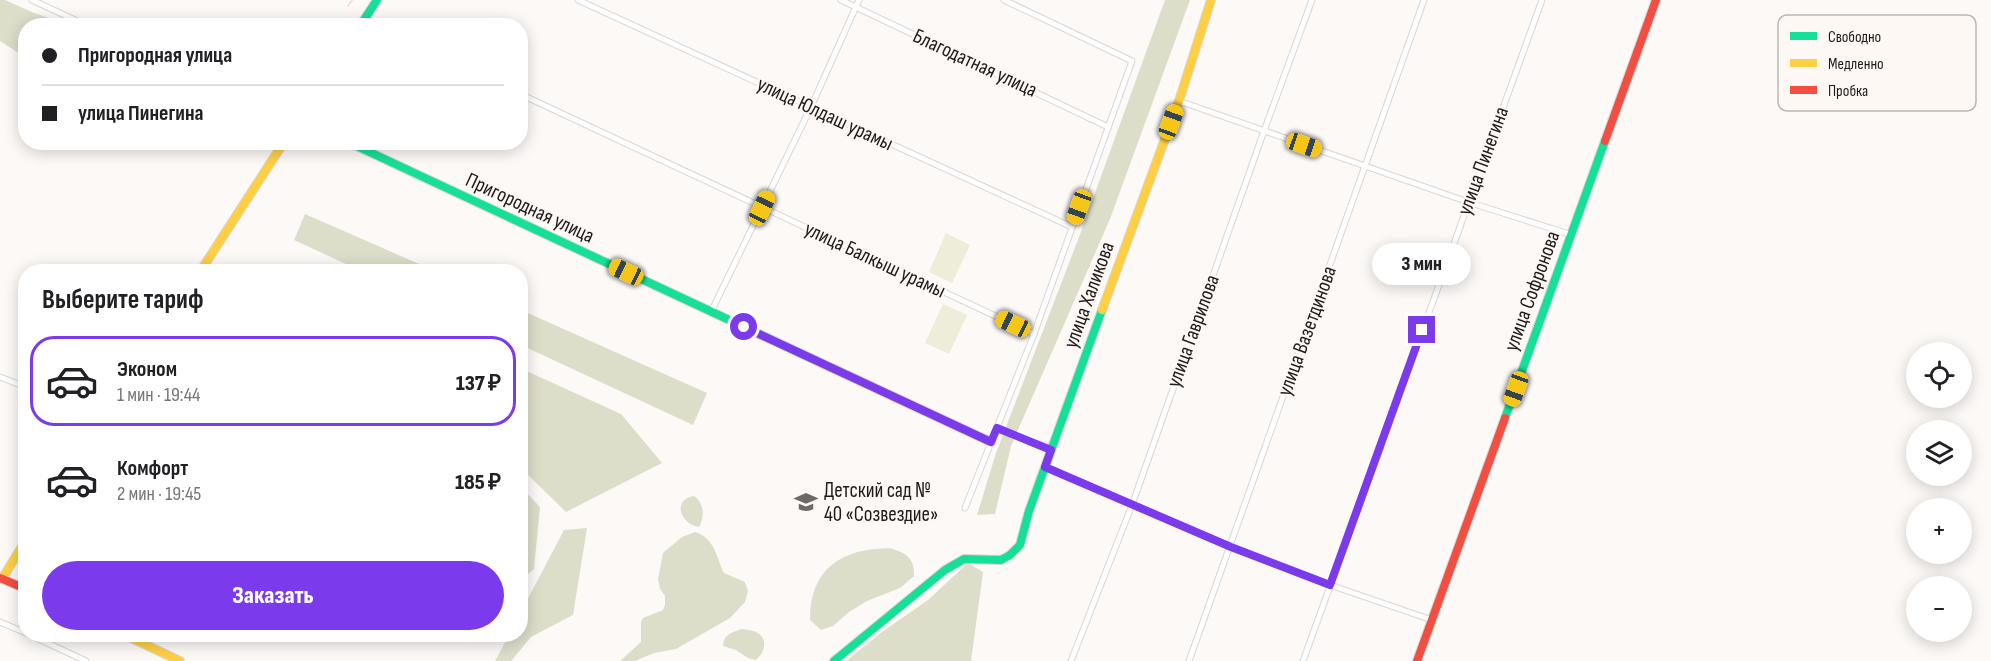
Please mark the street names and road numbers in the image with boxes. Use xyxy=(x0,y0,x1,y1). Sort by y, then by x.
street label: Благодатная улица xyxy=(909,23,1041,103)
street label: улица Юлдаш урамы xyxy=(753,72,897,156)
street label: улица Пинегина xyxy=(1452,103,1514,219)
street label: Пригородная улица xyxy=(462,167,598,249)
street label: улица Балкыш урамы xyxy=(800,216,950,304)
street label: улица Софронова xyxy=(1499,228,1565,354)
street label: улица Халикова xyxy=(1058,238,1120,352)
street label: улица Вазетдинова xyxy=(1272,263,1342,399)
street label: улица Гаврилова xyxy=(1161,271,1225,391)

